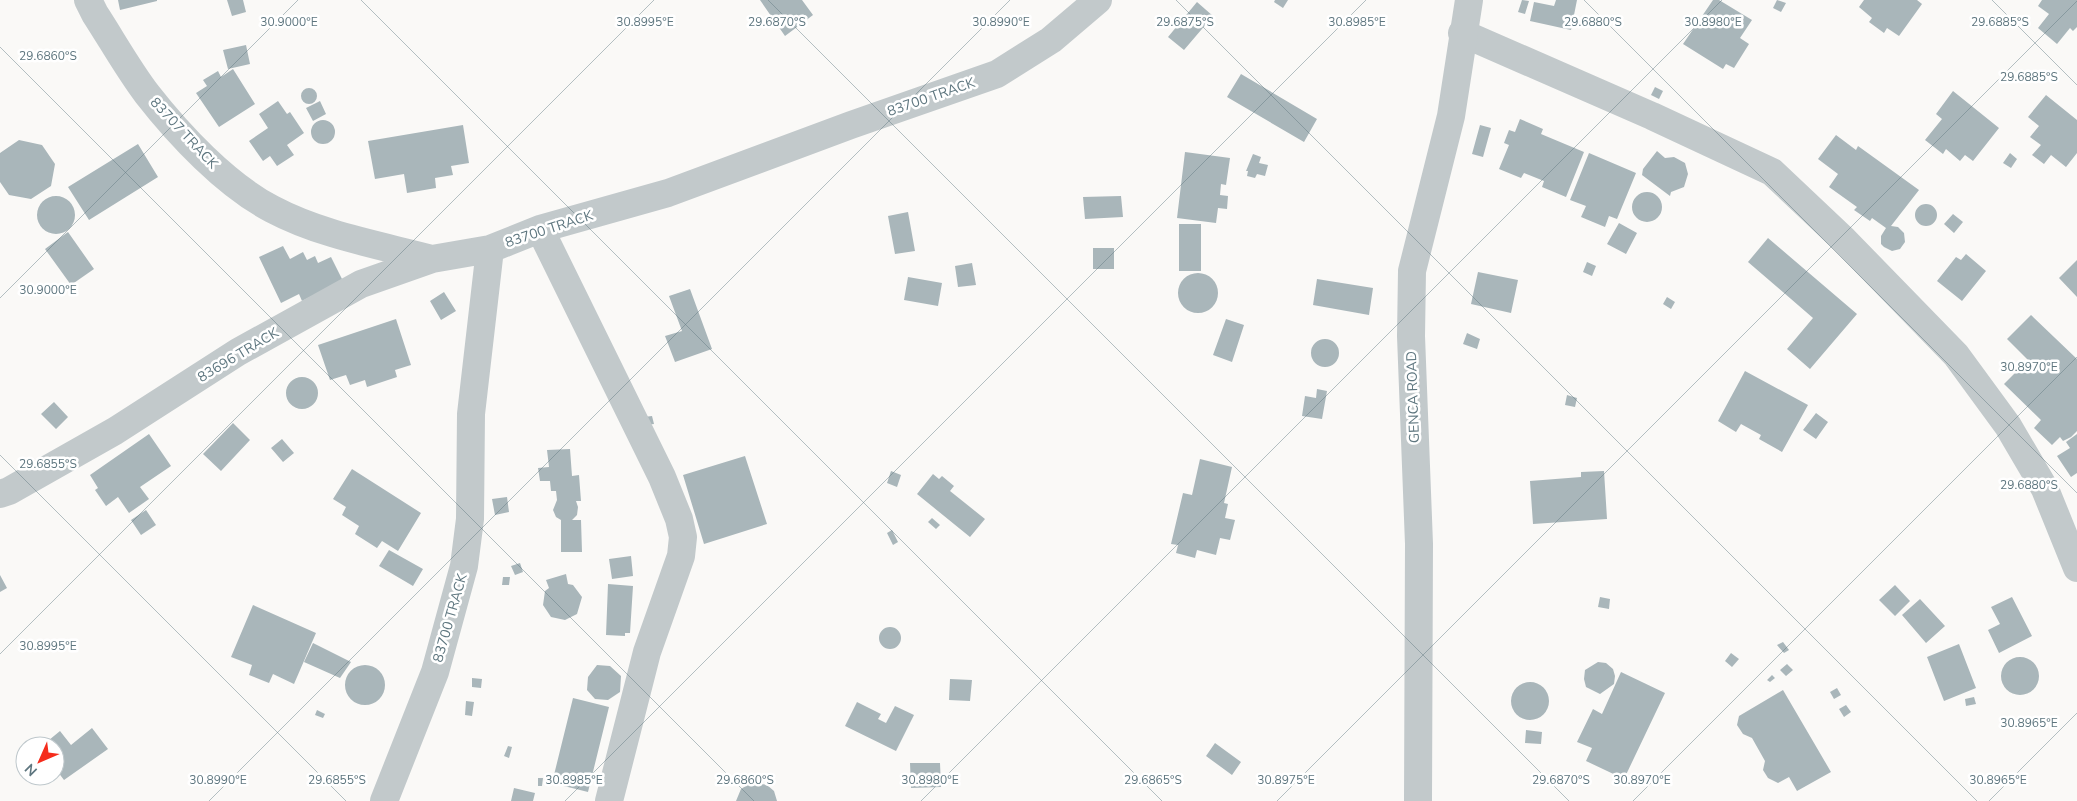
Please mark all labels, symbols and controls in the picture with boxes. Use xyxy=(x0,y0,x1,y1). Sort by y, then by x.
text: 30.9000°E xyxy=(260,14,318,30)
text: 30.8995°E xyxy=(616,14,674,30)
text: 29.6870°S xyxy=(748,14,806,30)
text: 30.8990°E xyxy=(972,14,1030,30)
text: 29.6875°S xyxy=(1156,14,1214,30)
text: 30.8985°E xyxy=(1328,14,1386,30)
text: 29.6880°S xyxy=(1564,14,1622,30)
text: 30.8980°E xyxy=(1684,14,1742,30)
text: 29.6885°S xyxy=(1971,14,2029,30)
text: 29.6860°S xyxy=(19,48,77,64)
text: 29.6885°S xyxy=(2000,69,2058,85)
street label: 83700 TRACK xyxy=(885,73,978,121)
street label: 83707 TRACK xyxy=(146,93,222,173)
street label: 83700 TRACK xyxy=(503,206,596,252)
text: 30.9000°E xyxy=(19,282,77,298)
street label: 83696 TRACK xyxy=(194,323,282,387)
street label: GENCA ROAD xyxy=(1402,351,1424,443)
text: 30.8970°E xyxy=(2000,359,2058,375)
text: 29.6855°S xyxy=(19,456,77,472)
text: 29.6880°S xyxy=(2000,477,2058,493)
street label: 83700 TRACK xyxy=(428,571,472,665)
text: 30.8995°E xyxy=(19,638,77,654)
text: 30.8965°E xyxy=(2000,715,2058,731)
north arrow xyxy=(15,736,65,786)
text: N xyxy=(21,759,42,780)
text: 30.8990°E xyxy=(189,772,247,788)
text: 29.6855°S xyxy=(308,772,366,788)
text: 30.8985°E xyxy=(545,772,603,788)
text: 29.6860°S xyxy=(716,772,774,788)
text: 30.8980°E xyxy=(901,772,959,788)
text: 29.6865°S xyxy=(1124,772,1182,788)
text: 30.8975°E xyxy=(1257,772,1315,788)
text: 29.6870°S xyxy=(1532,772,1590,788)
text: 30.8970°E xyxy=(1613,772,1671,788)
text: 30.8965°E xyxy=(1969,772,2027,788)

